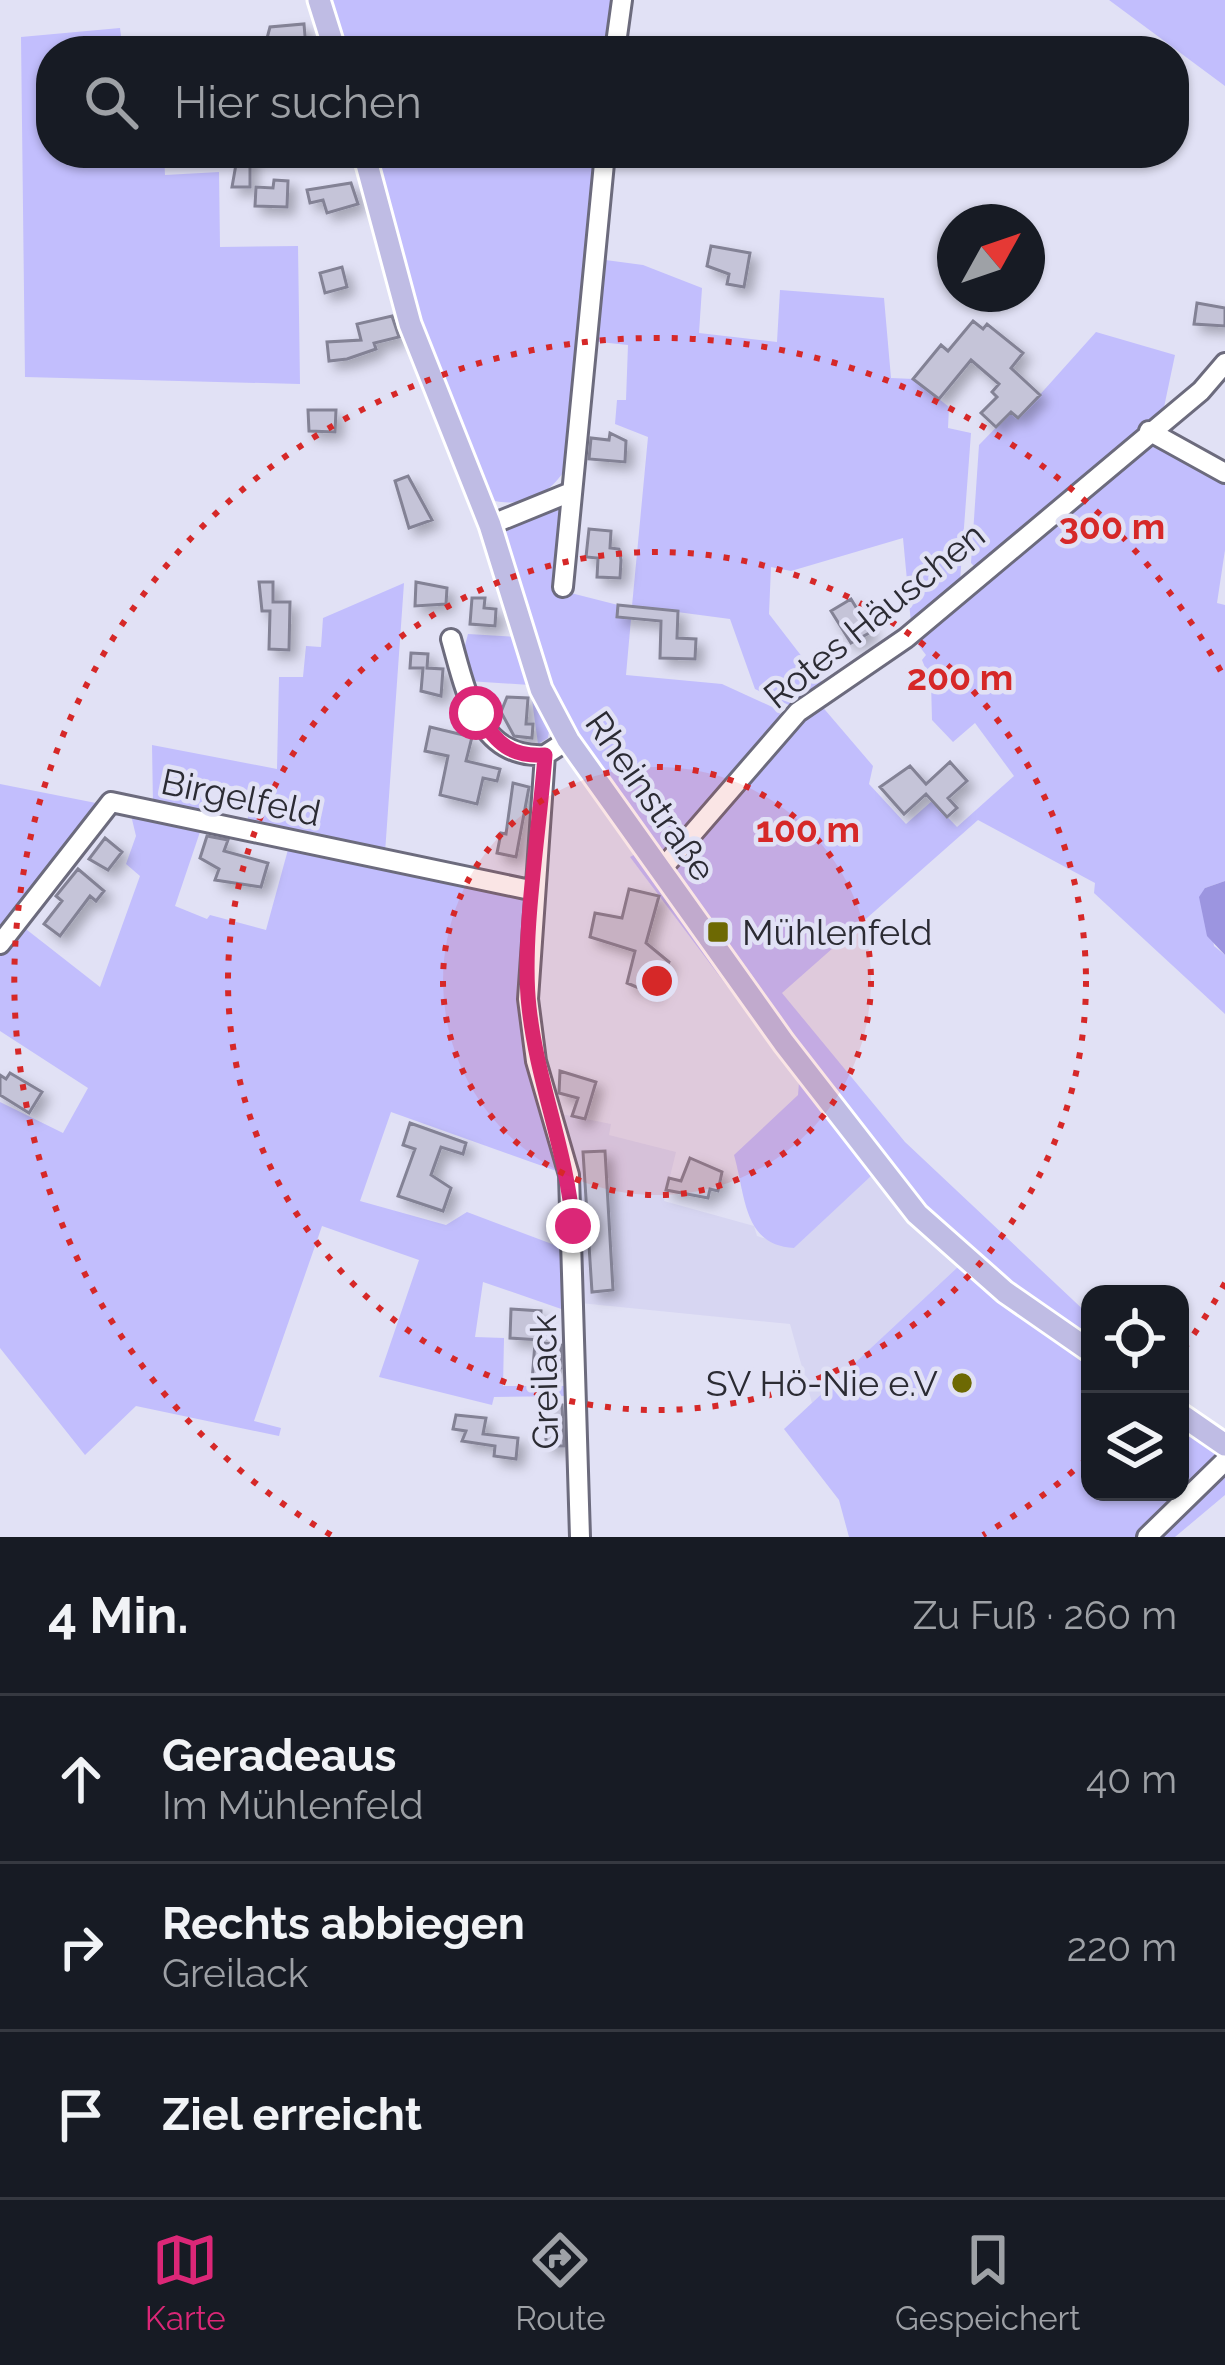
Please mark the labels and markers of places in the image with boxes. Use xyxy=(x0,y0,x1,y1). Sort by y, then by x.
place label: Mühlenfeld xyxy=(742,911,932,953)
marker: Mühlenfeld xyxy=(705,919,731,945)
centre of rings xyxy=(636,960,678,1002)
place label: SV Hö-Nie e.V xyxy=(706,1362,938,1404)
marker: SV Hö-Nie e.V xyxy=(949,1370,975,1396)

